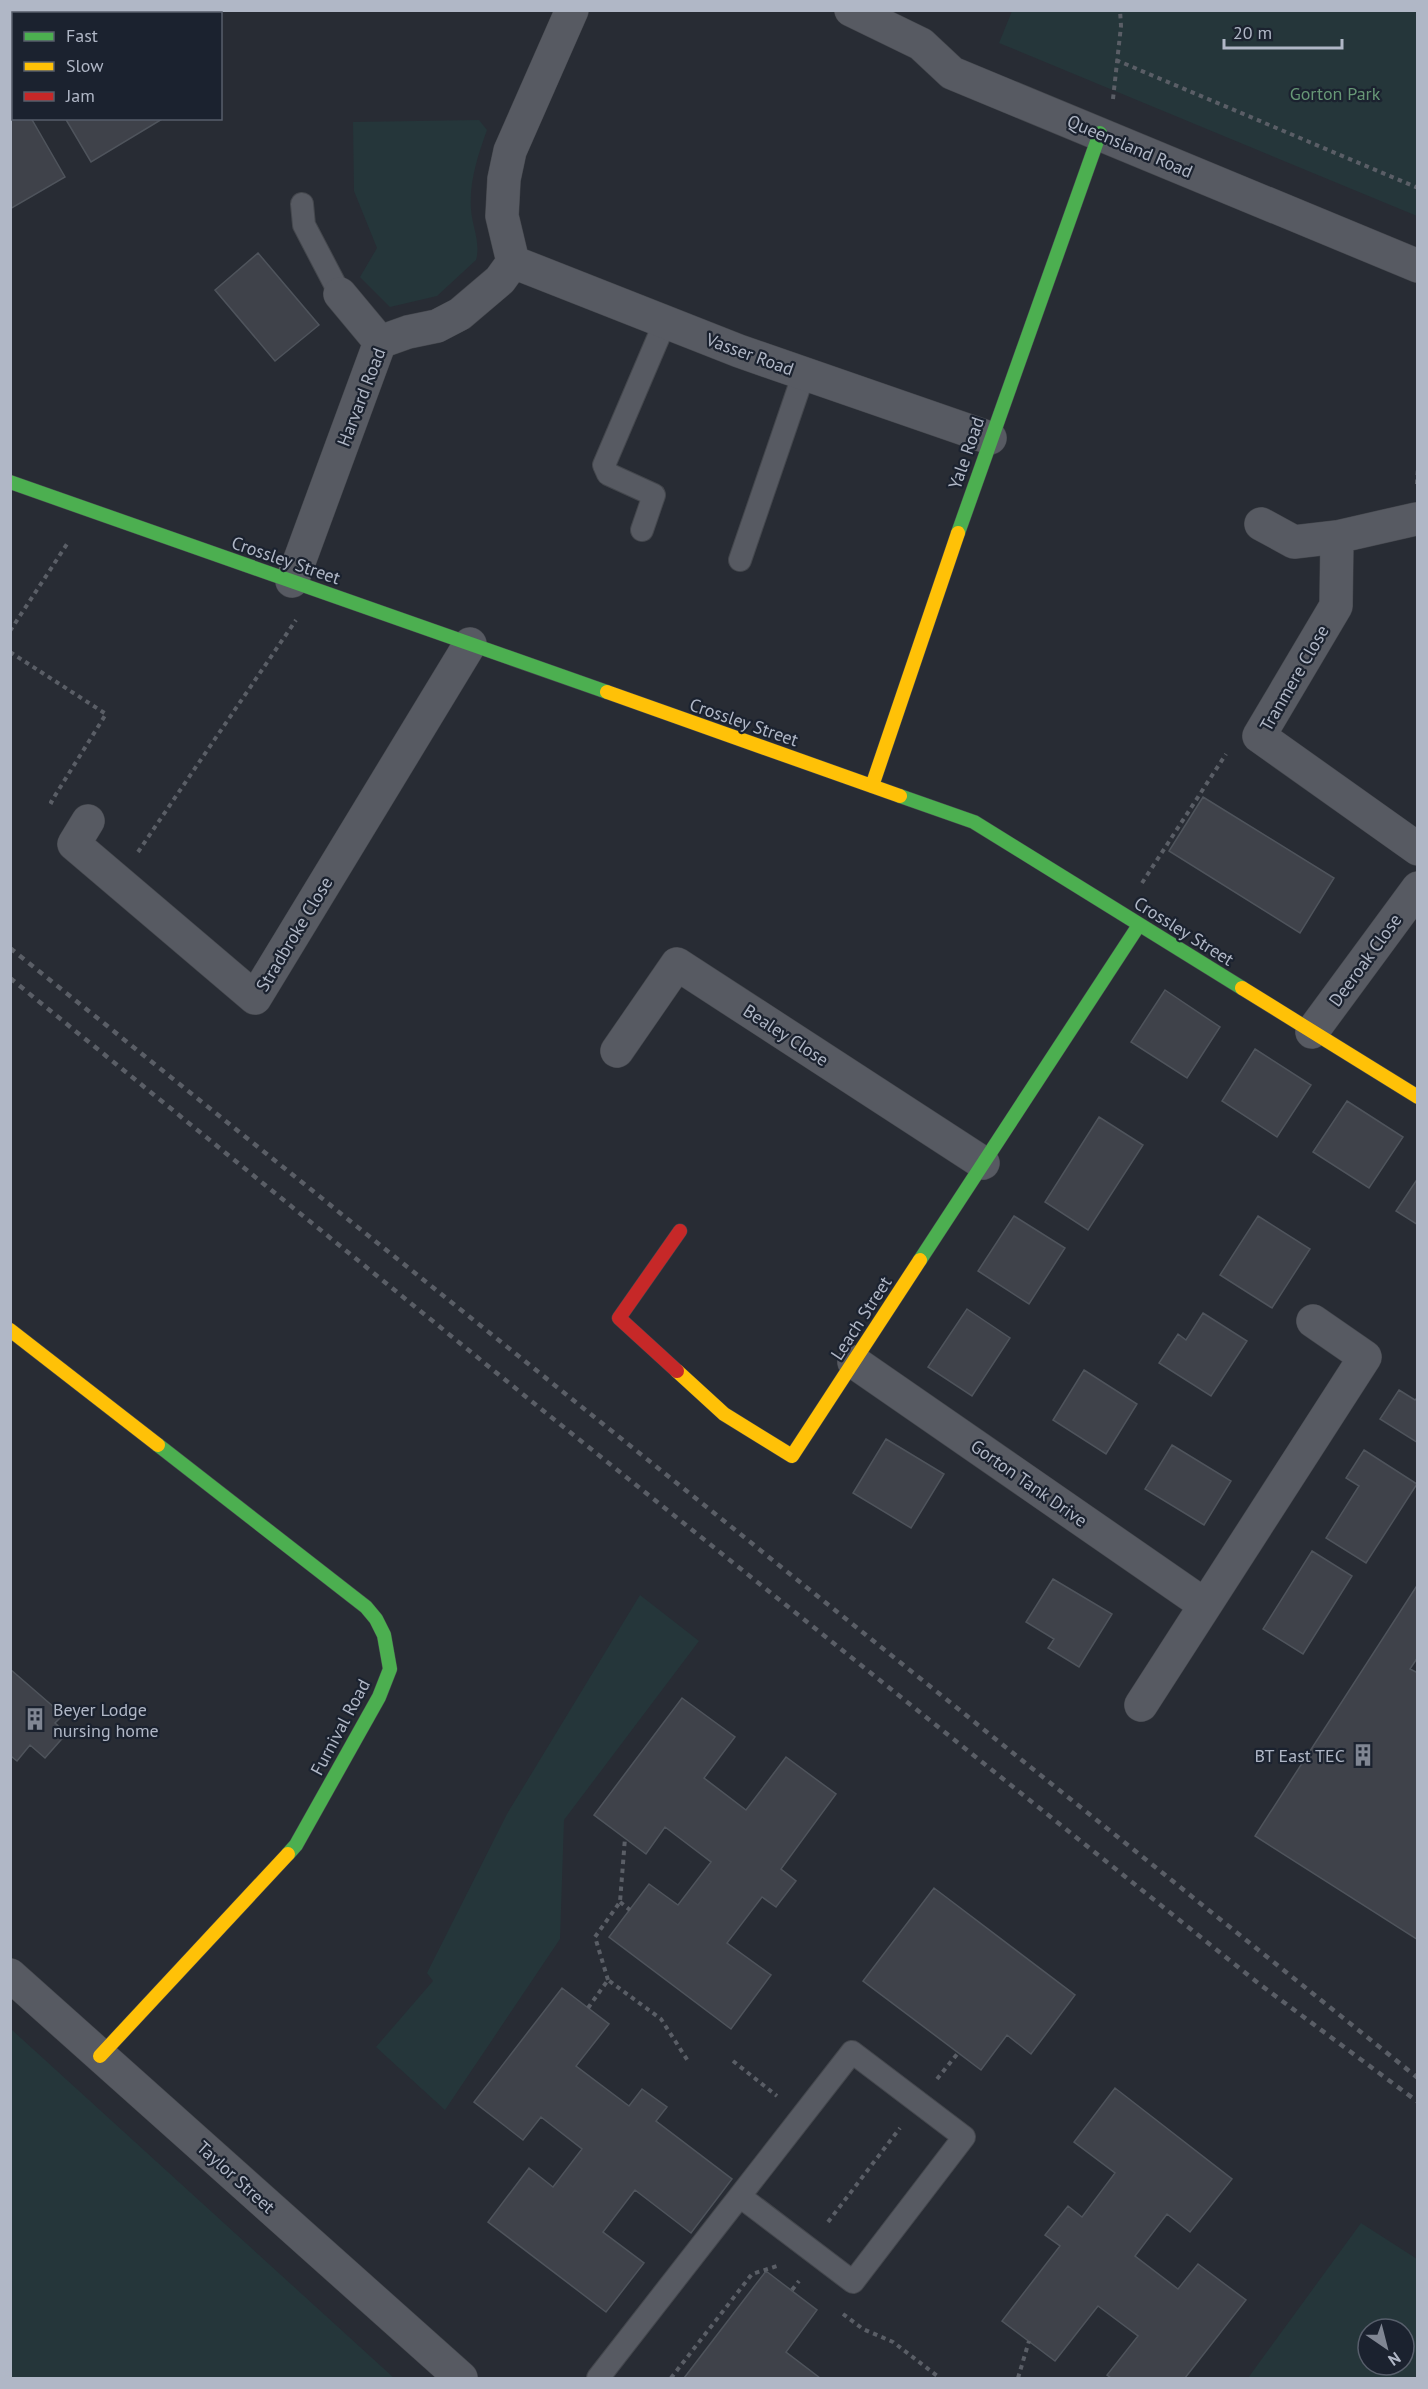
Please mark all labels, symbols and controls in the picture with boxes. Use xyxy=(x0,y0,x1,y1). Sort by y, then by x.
legend xyxy=(12,12,222,120)
scale bar xyxy=(1224,12,1342,50)
text: 20 m xyxy=(1233,21,1272,44)
text: Fast xyxy=(66,24,98,47)
text: Slow xyxy=(66,54,104,77)
park label: Gorton Park xyxy=(1290,82,1381,105)
text: Jam xyxy=(65,84,95,107)
street label: Queensland Road xyxy=(1064,109,1196,183)
street label: Vasser Road xyxy=(702,327,797,380)
street label: Harvard Road xyxy=(332,345,390,449)
street label: Yale Road xyxy=(943,414,989,492)
street label: Crossley Street xyxy=(229,531,343,589)
street label: Tranmere Close xyxy=(1254,621,1334,735)
street label: Crossley Street xyxy=(687,693,801,751)
street label: Stradbroke Close xyxy=(251,872,337,996)
street label: Crossley Street xyxy=(1130,891,1238,971)
street label: Deeroak Close xyxy=(1324,909,1406,1011)
street label: Bealey Close xyxy=(739,999,833,1071)
street label: Leach Street xyxy=(825,1272,897,1364)
street label: Gorton Tank Drive xyxy=(966,1434,1092,1532)
street label: Furnival Road xyxy=(305,1675,375,1779)
place label: Beyer Lodge nursing home xyxy=(53,1698,159,1742)
building icon: Beyer Lodge nursing home xyxy=(22,1706,48,1732)
building icon: BT East TEC xyxy=(1350,1742,1376,1768)
place label: BT East TEC xyxy=(1255,1744,1345,1767)
street label: Taylor Street xyxy=(192,2136,280,2218)
north arrow xyxy=(1356,2317,1416,2377)
text: N xyxy=(1385,2348,1405,2370)

